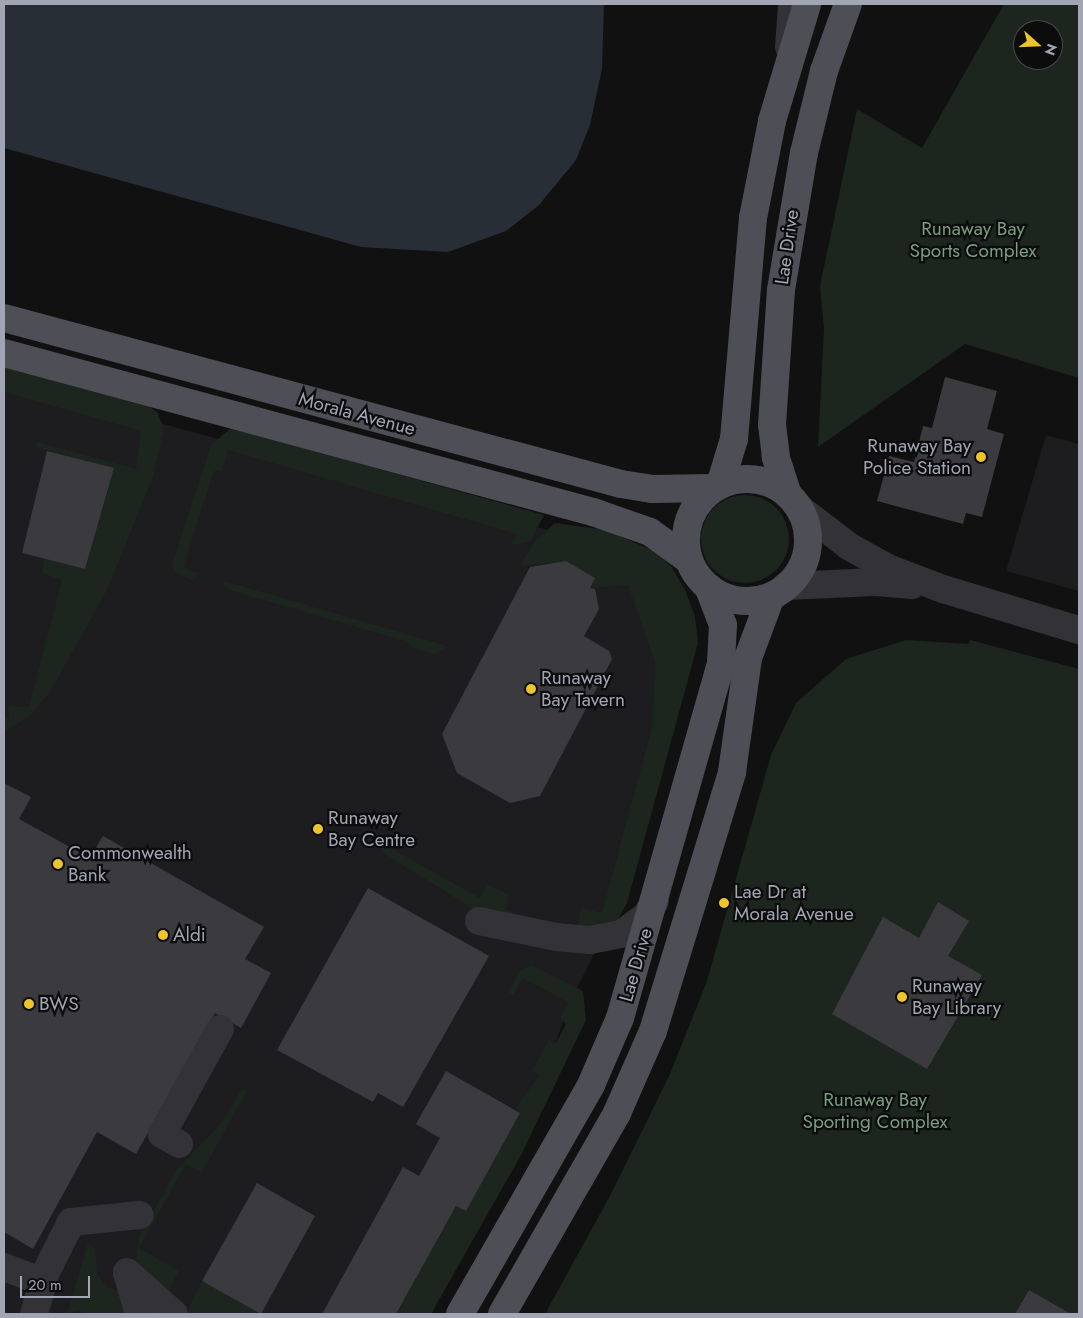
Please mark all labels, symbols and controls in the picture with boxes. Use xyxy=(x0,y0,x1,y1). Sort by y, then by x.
north arrow xyxy=(1013,20,1063,70)
text: N xyxy=(1040,41,1062,58)
street label: Lae Drive xyxy=(770,208,804,286)
park label: Runaway Bay Sports Complex xyxy=(910,218,1036,262)
street label: Morala Avenue xyxy=(296,387,418,441)
place label: Runaway Bay Police Station xyxy=(863,435,971,479)
marker: Runaway Bay Police Station xyxy=(975,451,987,463)
place label: Runaway Bay Tavern xyxy=(541,667,625,711)
marker: Runaway Bay Tavern xyxy=(525,683,537,695)
place label: Runaway Bay Centre xyxy=(328,807,415,851)
marker: Runaway Bay Centre xyxy=(312,823,324,835)
place label: Commonwealth Bank xyxy=(68,842,192,886)
marker: Commonwealth Bank xyxy=(52,858,64,870)
place label: Lae Dr at Morala Avenue xyxy=(734,881,854,925)
marker: Lae Dr at Morala Avenue xyxy=(718,897,730,909)
place label: Aldi xyxy=(173,924,206,946)
street label: Lae Drive xyxy=(615,926,657,1004)
marker: Aldi xyxy=(157,929,169,941)
place label: Runaway Bay Library xyxy=(912,975,1001,1019)
marker: Runaway Bay Library xyxy=(896,991,908,1003)
place label: BWS xyxy=(39,993,79,1015)
marker: BWS xyxy=(23,998,35,1010)
park label: Runaway Bay Sporting Complex xyxy=(802,1089,948,1133)
scale bar xyxy=(22,1266,92,1298)
text: 20 m xyxy=(28,1274,62,1296)

